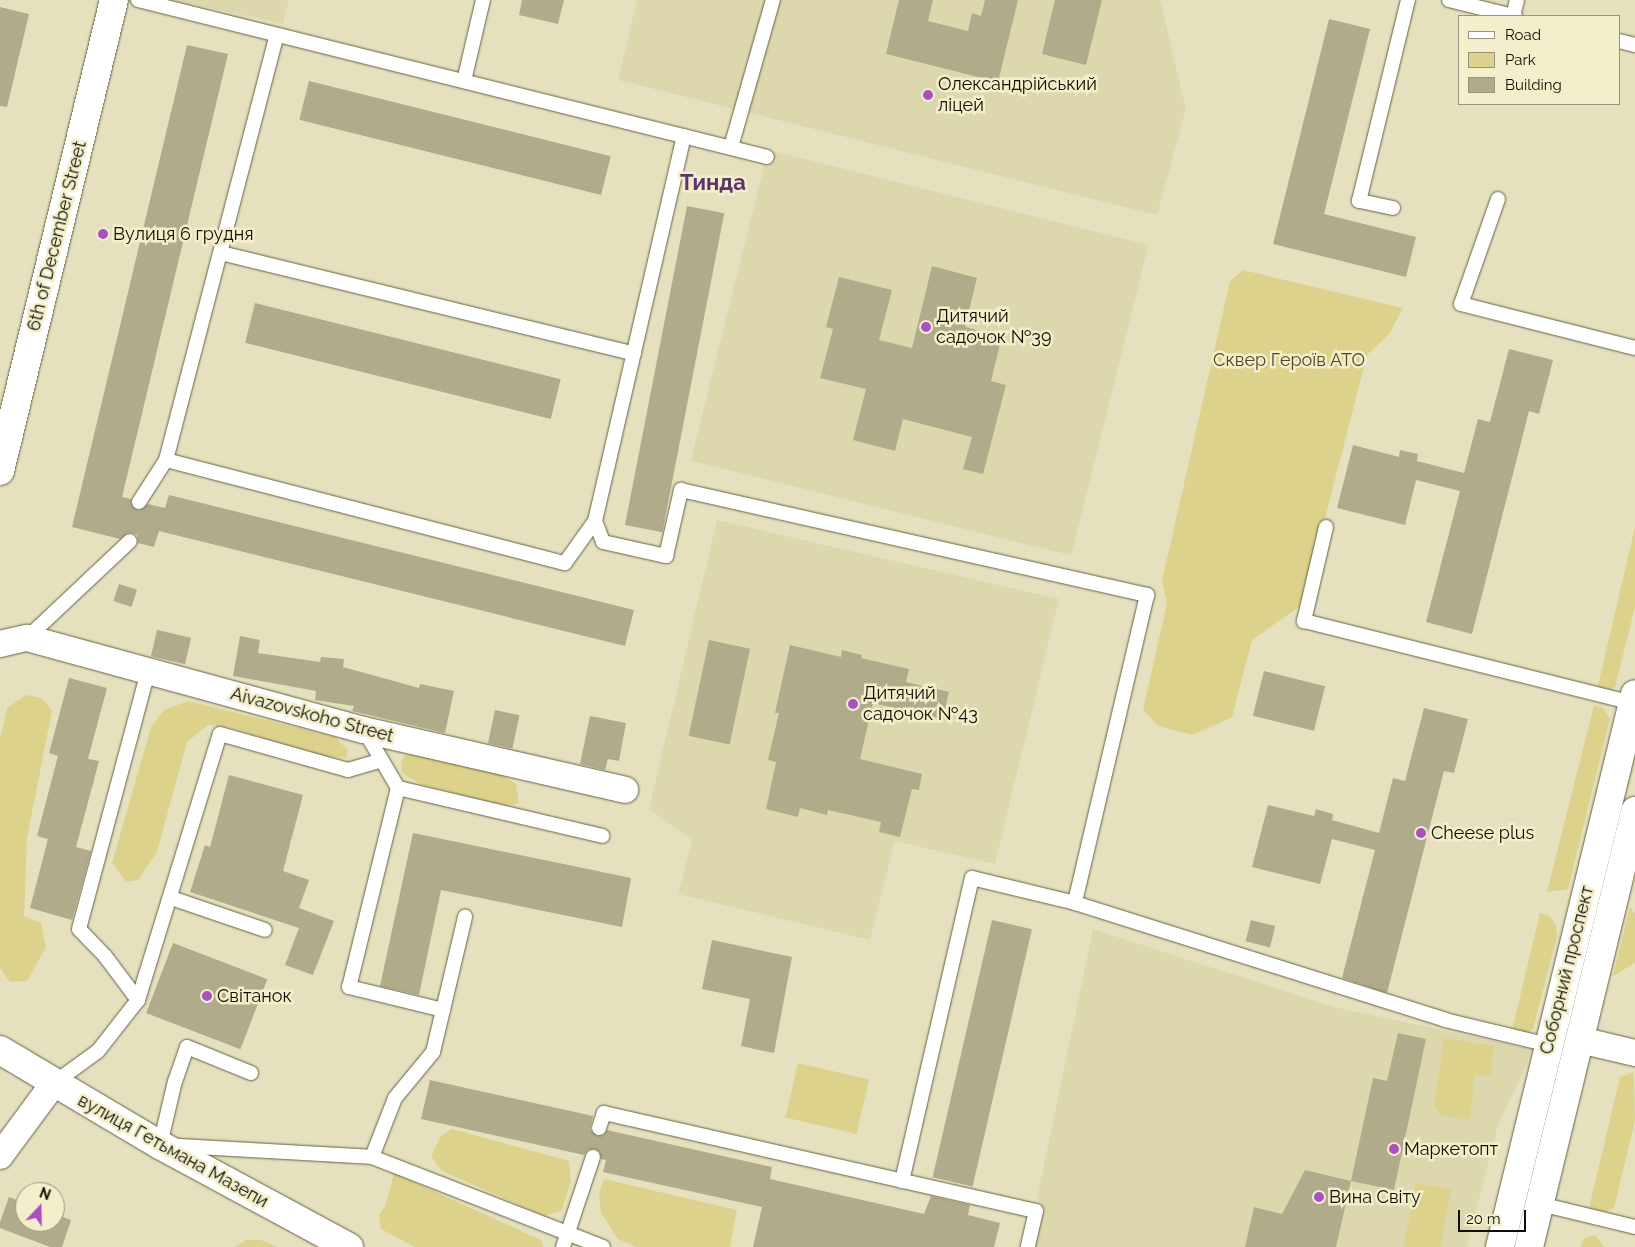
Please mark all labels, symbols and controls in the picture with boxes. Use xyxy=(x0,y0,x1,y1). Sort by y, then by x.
legend xyxy=(1458,15,1620,105)
text: Road xyxy=(1505,26,1541,44)
text: Park xyxy=(1505,51,1536,69)
place label: Олександрійський ліцей xyxy=(938,74,1097,116)
text: Building xyxy=(1505,76,1562,94)
marker: Олександрійський ліцей xyxy=(922,89,934,101)
street label: 6th of December Street xyxy=(23,138,91,334)
district label: Тинда xyxy=(680,170,746,196)
place label: Вулиця 6 грудня xyxy=(113,223,254,245)
marker: Вулиця 6 грудня xyxy=(97,228,109,240)
place label: Дитячий садочок №39 xyxy=(936,306,1051,348)
marker: Дитячий садочок №39 xyxy=(920,321,932,333)
park label: Сквер Героїв АТО xyxy=(1213,349,1365,371)
street label: Aivazovskoho Street xyxy=(228,683,396,747)
place label: Дитячий садочок №43 xyxy=(863,683,978,726)
marker: Дитячий садочок №43 xyxy=(847,698,859,710)
place label: Cheese plus xyxy=(1431,822,1534,844)
marker: Cheese plus xyxy=(1415,827,1427,839)
street label: Соборний проспект xyxy=(1536,883,1598,1057)
place label: Світанок xyxy=(217,985,292,1007)
marker: Світанок xyxy=(201,990,213,1002)
street label: вулиця Гетьмана Мазепи xyxy=(74,1090,272,1212)
place label: Маркетопт xyxy=(1404,1138,1498,1160)
marker: Маркетопт xyxy=(1388,1143,1400,1155)
north arrow xyxy=(15,1182,65,1232)
text: N xyxy=(37,1185,53,1203)
place label: Вина Світу xyxy=(1329,1186,1421,1208)
marker: Вина Світу xyxy=(1313,1191,1325,1203)
scale bar xyxy=(1460,1200,1528,1232)
text: 20 m xyxy=(1466,1210,1501,1228)

